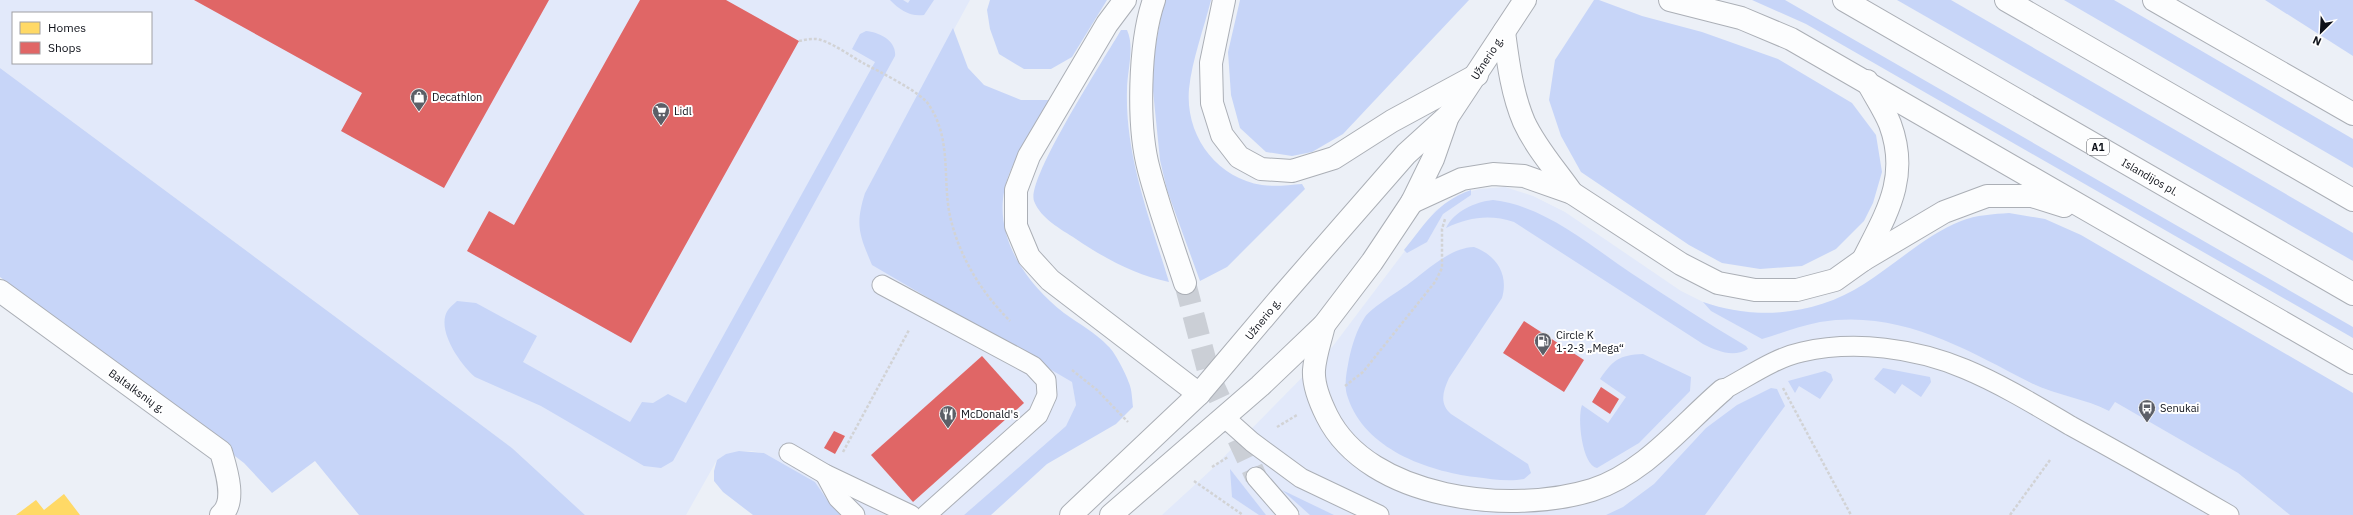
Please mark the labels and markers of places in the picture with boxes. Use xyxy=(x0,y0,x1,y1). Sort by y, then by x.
shop icon: Decathlon xyxy=(409,87,429,112)
place label: Decathlon xyxy=(432,90,482,104)
supermarket icon: Lidl xyxy=(651,101,671,126)
place label: Lidl xyxy=(674,104,692,118)
place label: Circle K 1-2-3 „Mega“ xyxy=(1556,328,1624,355)
fuel station icon: Circle K 1-2-3 „Mega“ xyxy=(1533,331,1553,356)
bus stop icon: Senukai xyxy=(2137,398,2157,423)
place label: Senukai xyxy=(2160,401,2199,415)
restaurant icon: McDonald's xyxy=(938,404,958,429)
place label: McDonald's xyxy=(961,407,1019,421)

